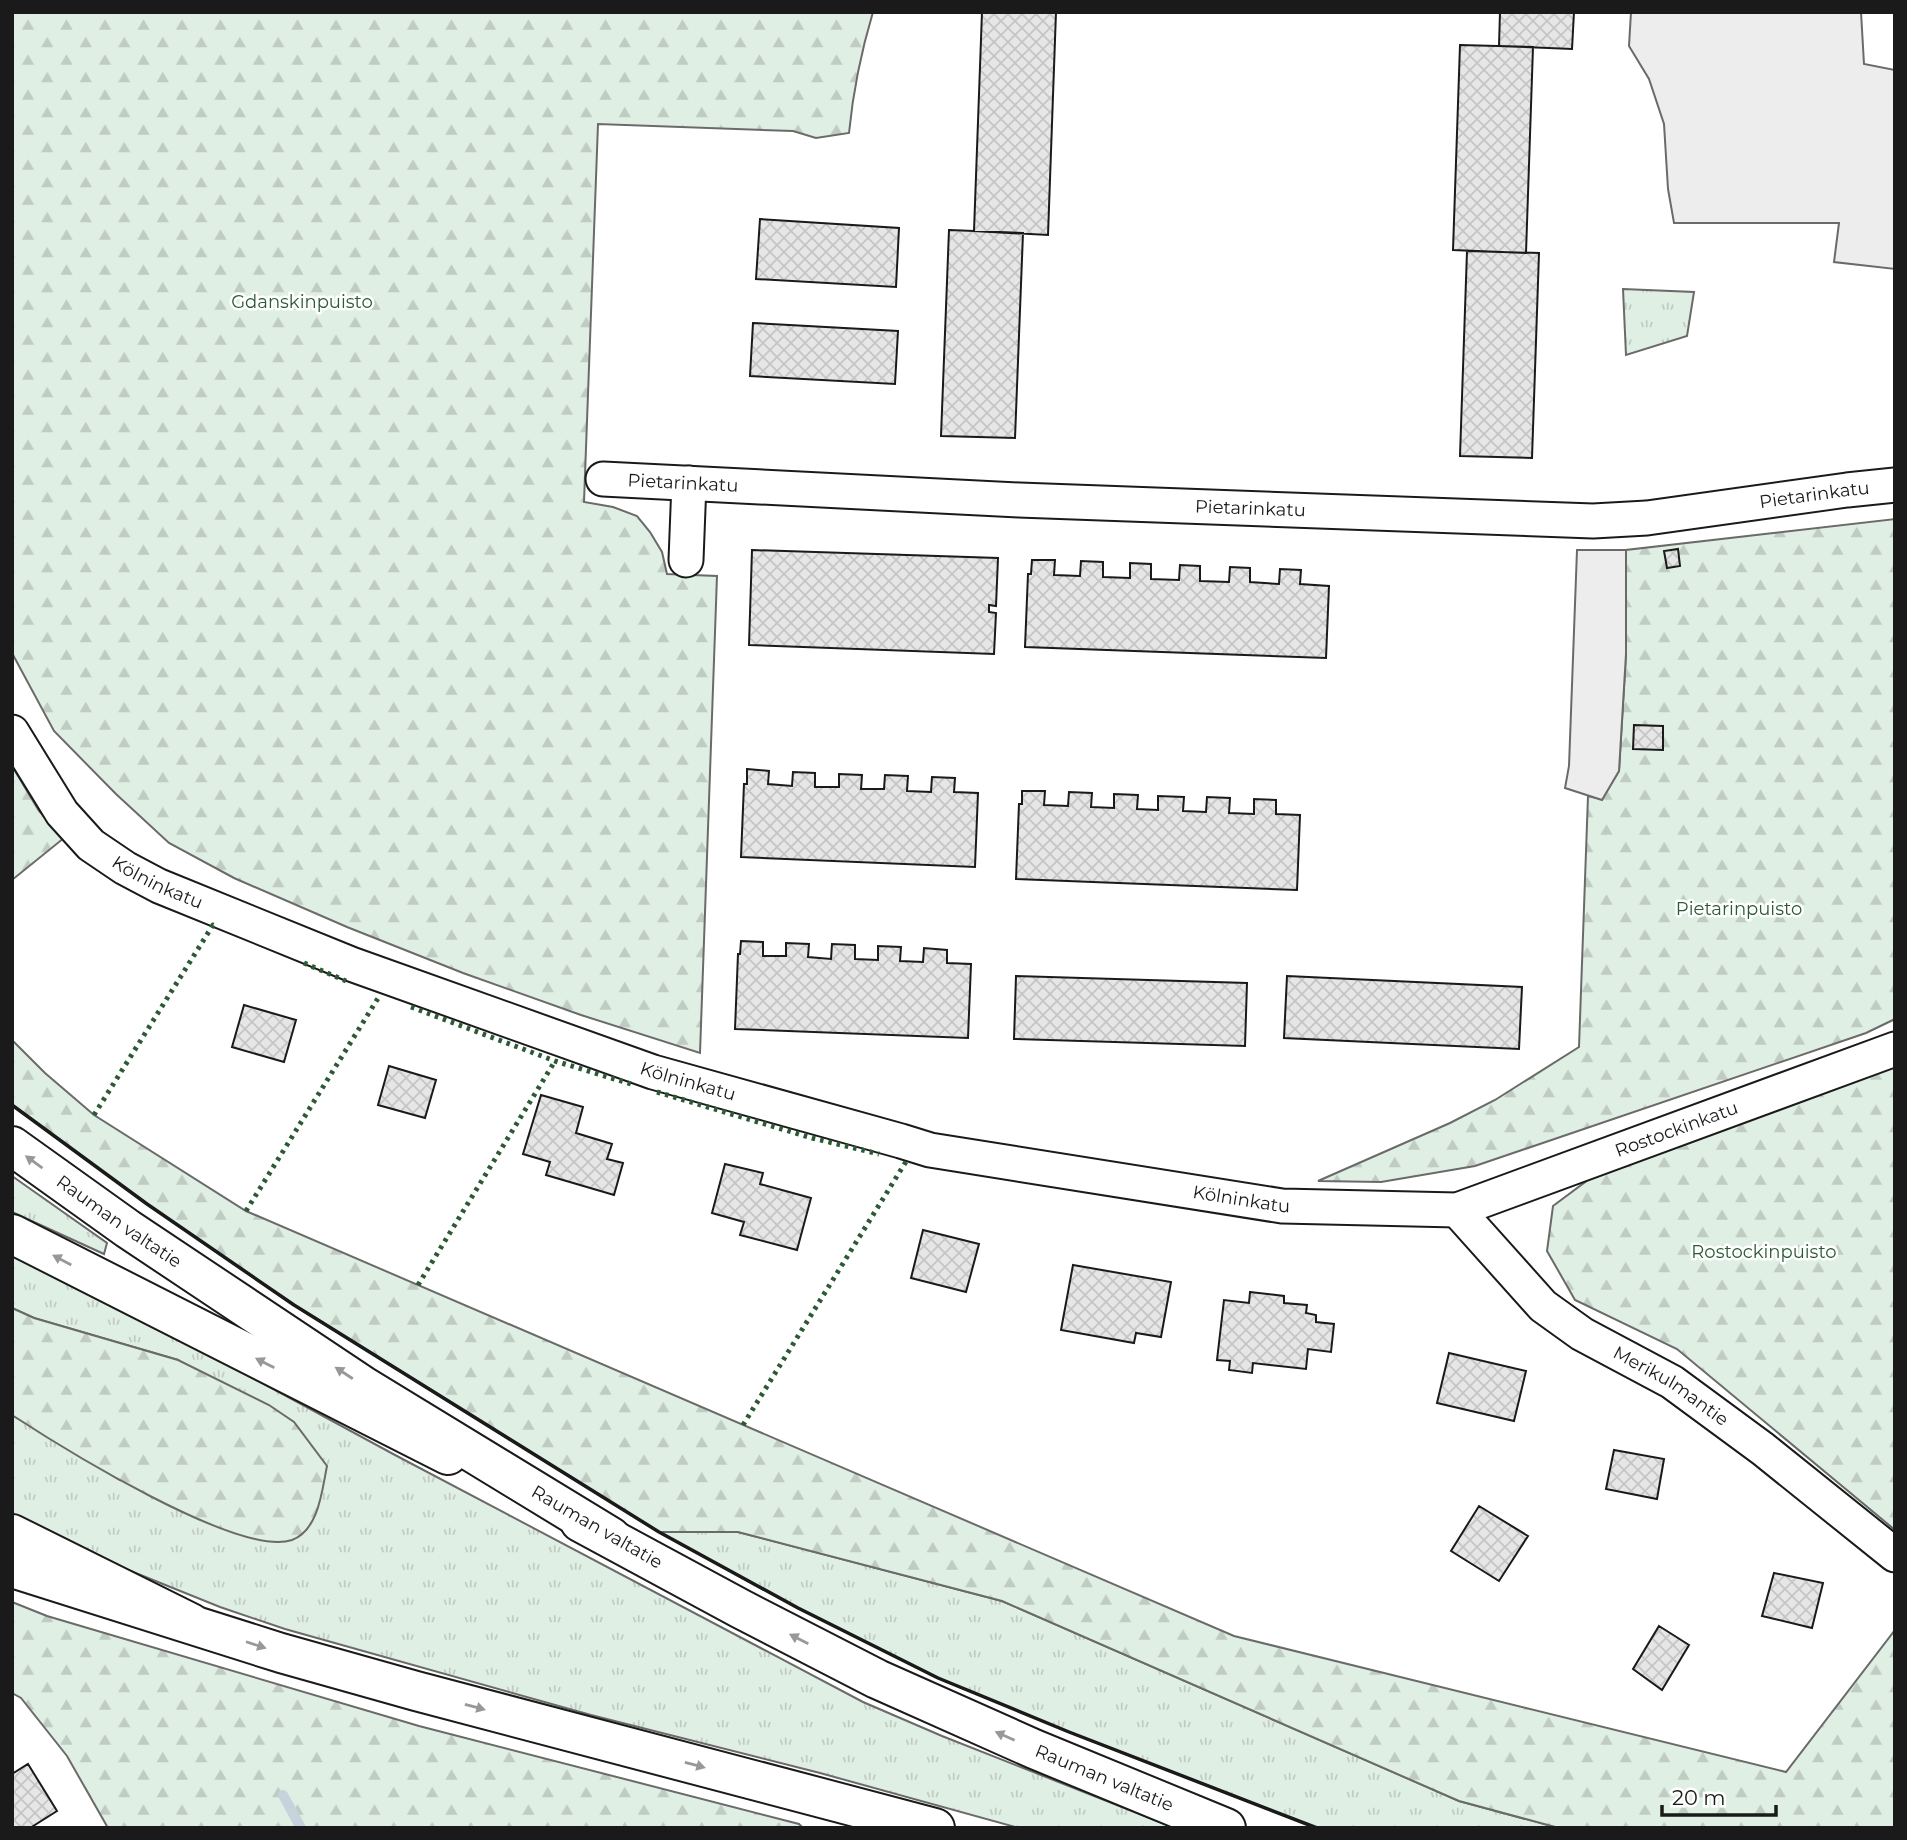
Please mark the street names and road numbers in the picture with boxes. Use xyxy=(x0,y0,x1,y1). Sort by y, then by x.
street label: Pietarinkatu xyxy=(627,469,739,497)
street label: Pietarinkatu xyxy=(1758,477,1871,513)
street label: Pietarinkatu xyxy=(1194,495,1306,521)
street label: Kölninkatu xyxy=(108,851,206,914)
street label: Kölninkatu xyxy=(637,1057,738,1105)
street label: Rostockinkatu xyxy=(1612,1097,1741,1162)
street label: Rauman valtatie xyxy=(52,1170,186,1273)
street label: Kölninkatu xyxy=(1191,1181,1290,1217)
street label: Merikulmantie xyxy=(1609,1342,1733,1431)
street label: Rauman valtatie xyxy=(528,1481,666,1573)
street label: Rauman valtatie xyxy=(1032,1740,1177,1816)

